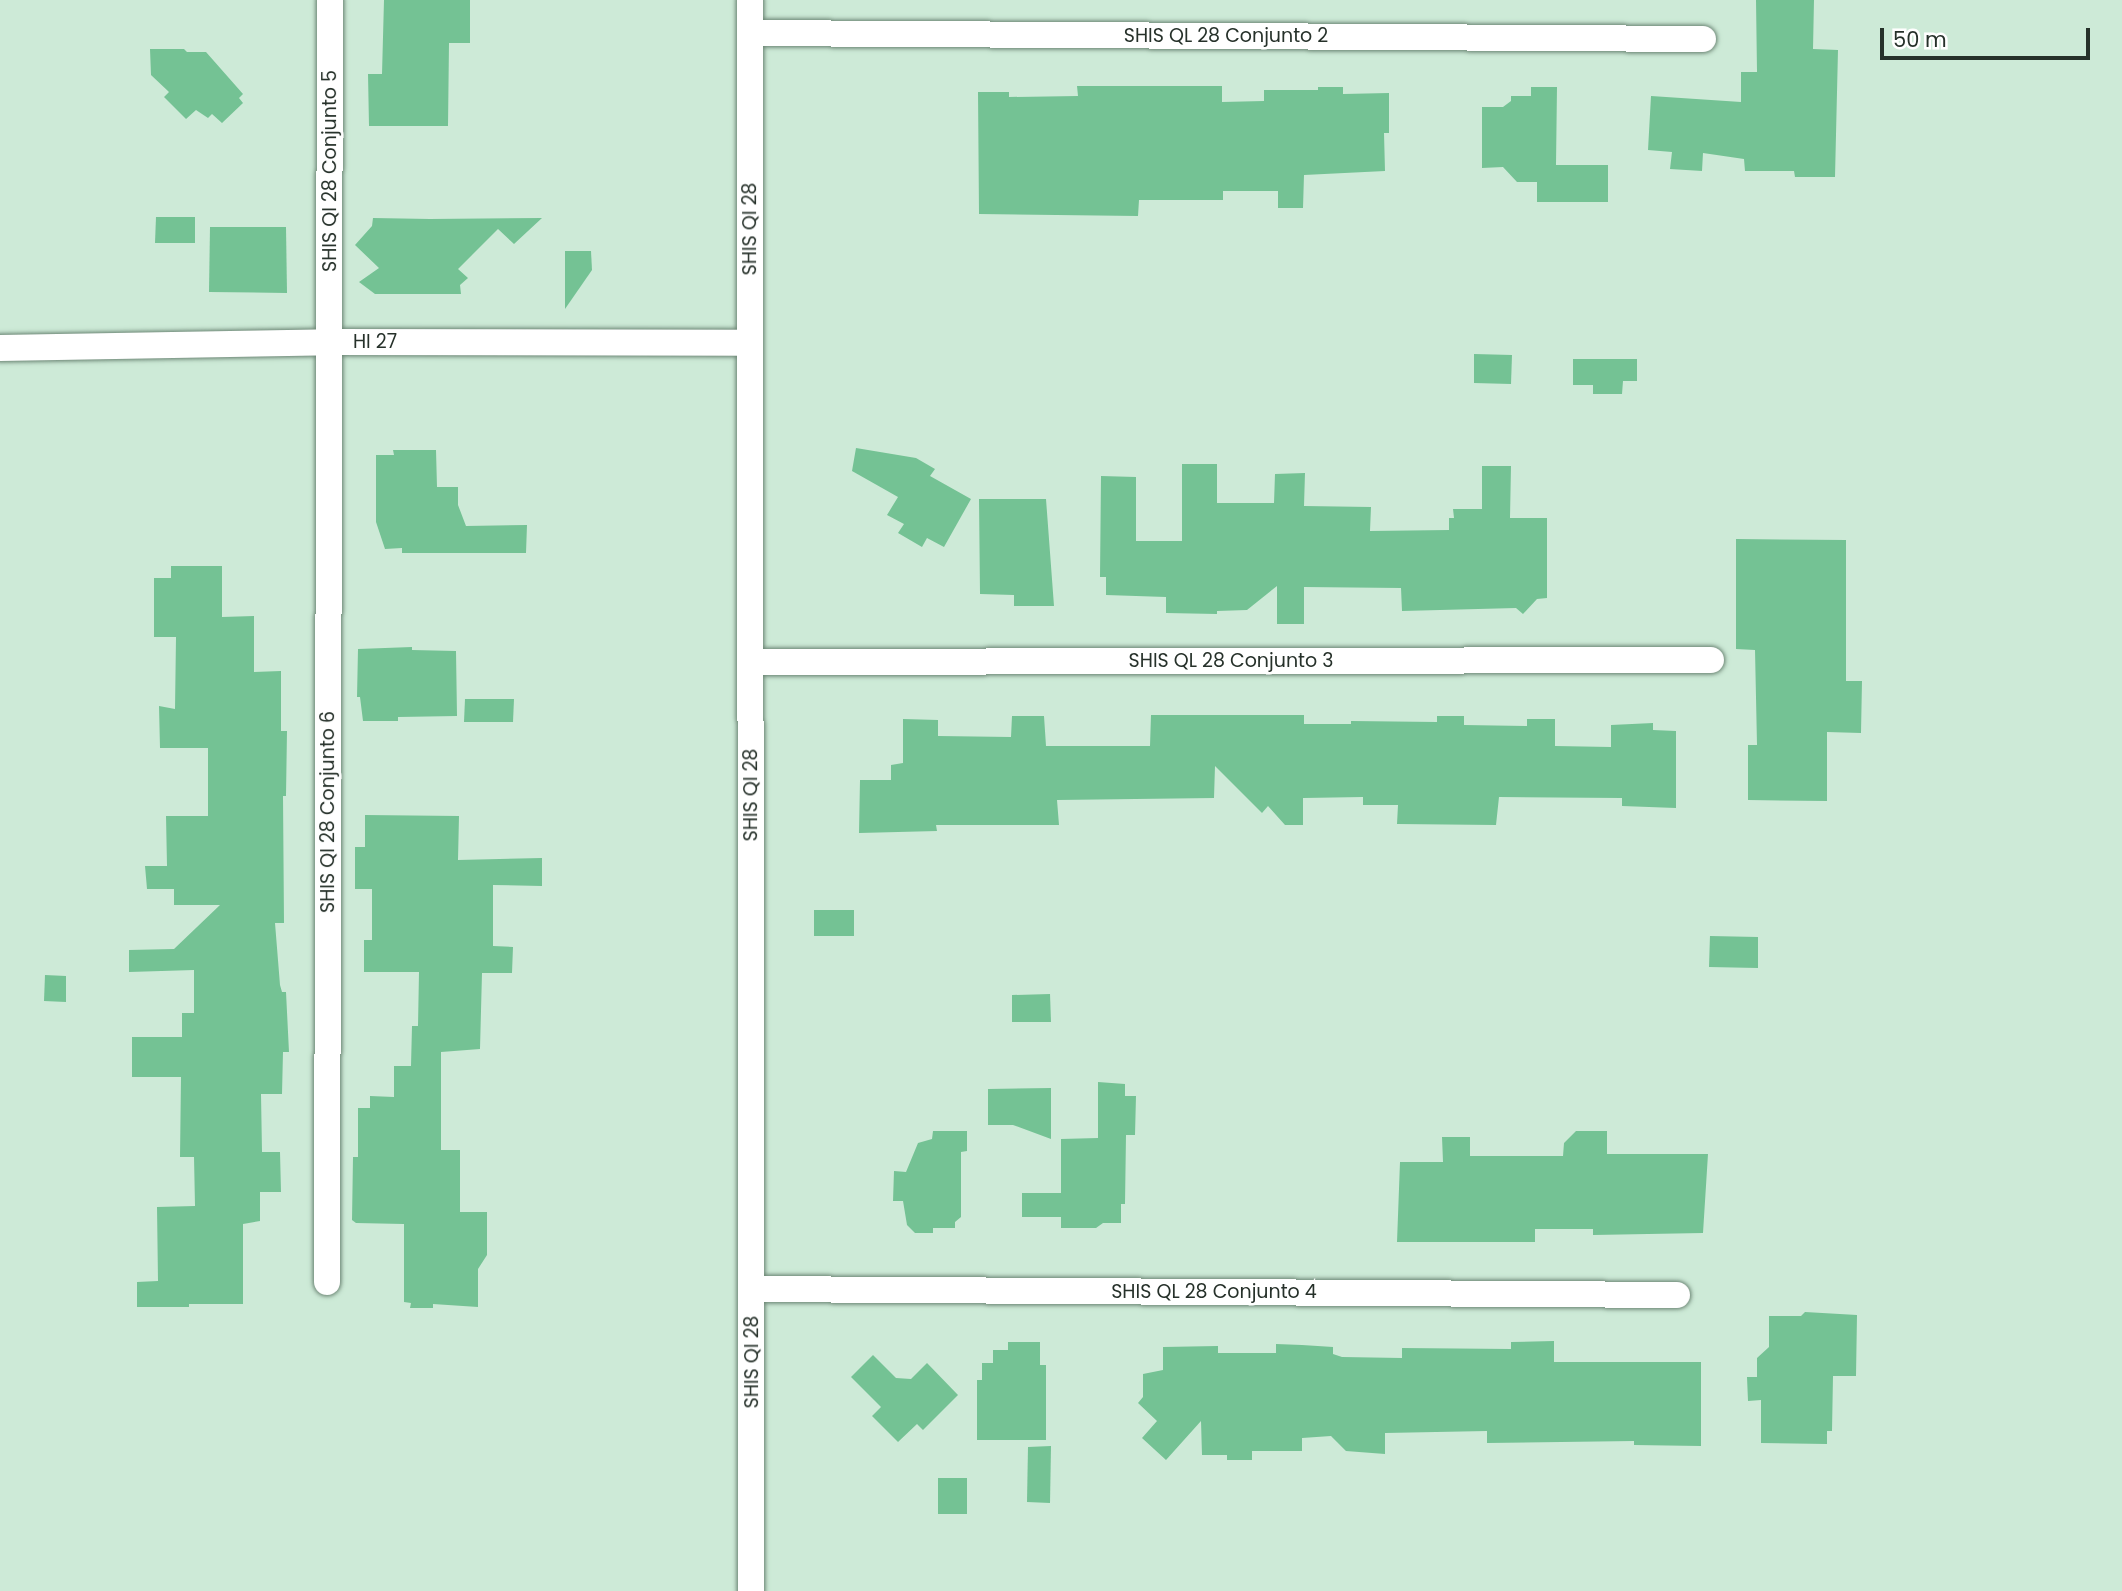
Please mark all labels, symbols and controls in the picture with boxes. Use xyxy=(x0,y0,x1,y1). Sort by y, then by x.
scale bar xyxy=(1884,14,2094,58)
street label: SHIS QL 28 Conjunto 2 xyxy=(1124,25,1328,47)
text: 50 m xyxy=(1893,25,1947,54)
street label: SHIS QI 28 Conjunto 5 xyxy=(319,70,341,272)
street label: SHIS QI 28 xyxy=(739,183,761,275)
street label: HI 27 xyxy=(353,331,397,353)
street label: SHIS QL 28 Conjunto 3 xyxy=(1129,650,1333,672)
street label: SHIS QI 28 Conjunto 6 xyxy=(317,711,339,913)
street label: SHIS QI 28 xyxy=(740,749,762,841)
street label: SHIS QL 28 Conjunto 4 xyxy=(1111,1281,1317,1303)
street label: SHIS QI 28 xyxy=(741,1316,763,1408)

